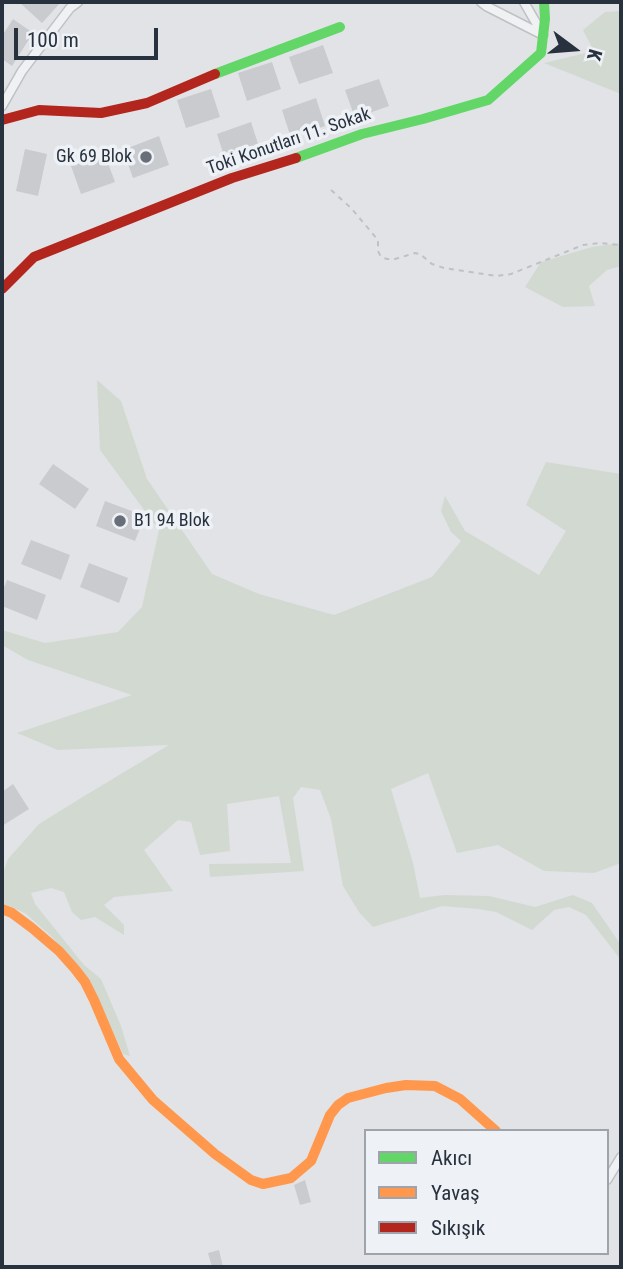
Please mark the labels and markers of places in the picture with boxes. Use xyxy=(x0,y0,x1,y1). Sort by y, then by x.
place label: Gk 69 Blok xyxy=(56,146,132,168)
marker: Gk 69 Blok xyxy=(138,149,154,165)
place label: B1 94 Blok xyxy=(134,510,210,532)
marker: B1 94 Blok xyxy=(112,513,128,529)

